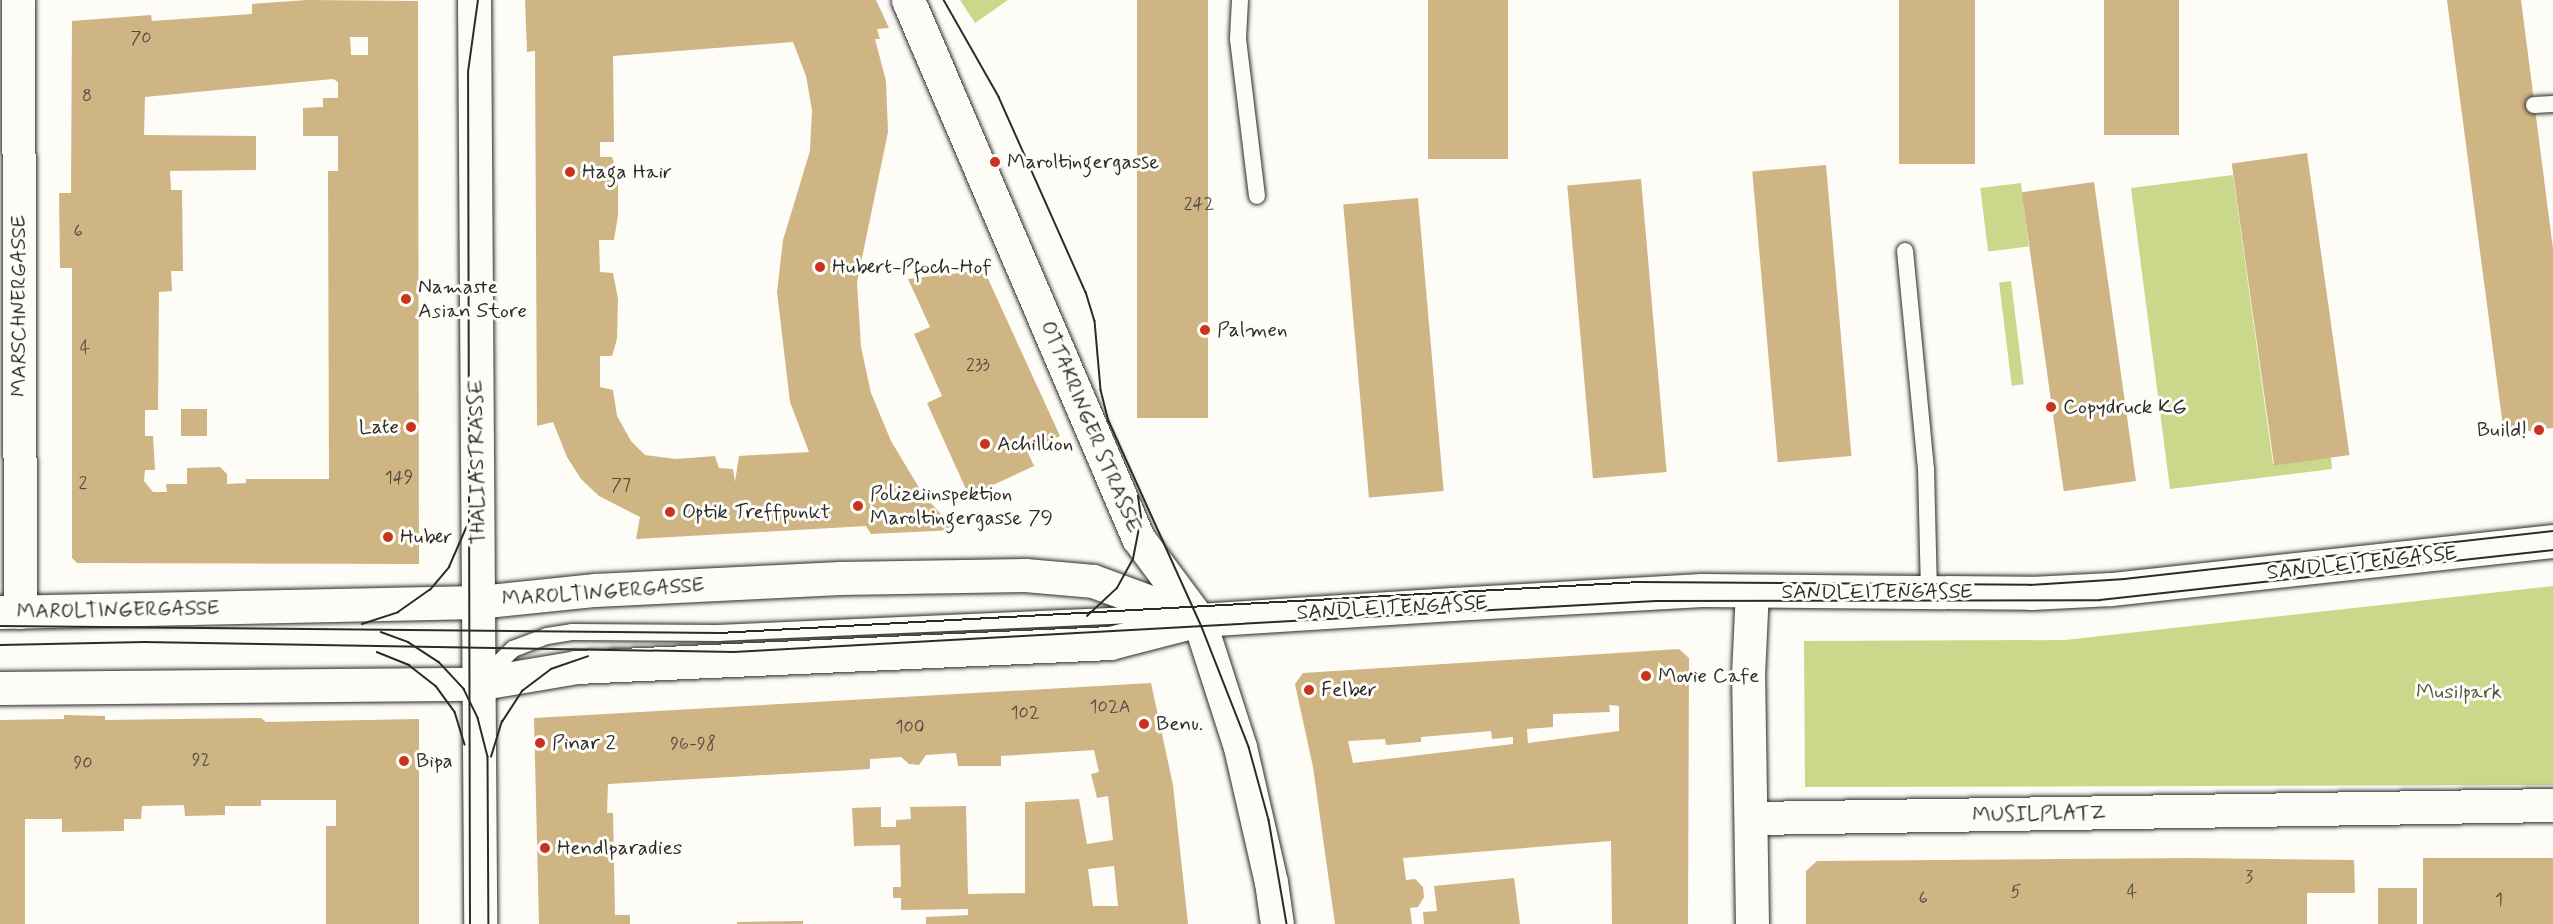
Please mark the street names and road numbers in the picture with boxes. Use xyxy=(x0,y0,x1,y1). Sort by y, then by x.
street label: MARSCHNERGASSE xyxy=(6,215,32,397)
street label: OTTAKRINGER STRASSE xyxy=(1034,316,1148,538)
street label: THALIASTRASSE xyxy=(463,379,491,545)
street label: SANDLEITENGASSE xyxy=(2266,540,2458,586)
street label: MAROLTINGERGASSE xyxy=(501,572,705,612)
street label: SANDLEITENGASSE xyxy=(1781,579,1973,605)
street label: SANDLEITENGASSE xyxy=(1296,590,1488,626)
street label: MAROLTINGERGASSE xyxy=(16,596,220,624)
street label: MUSILPLATZ xyxy=(1972,800,2106,828)

